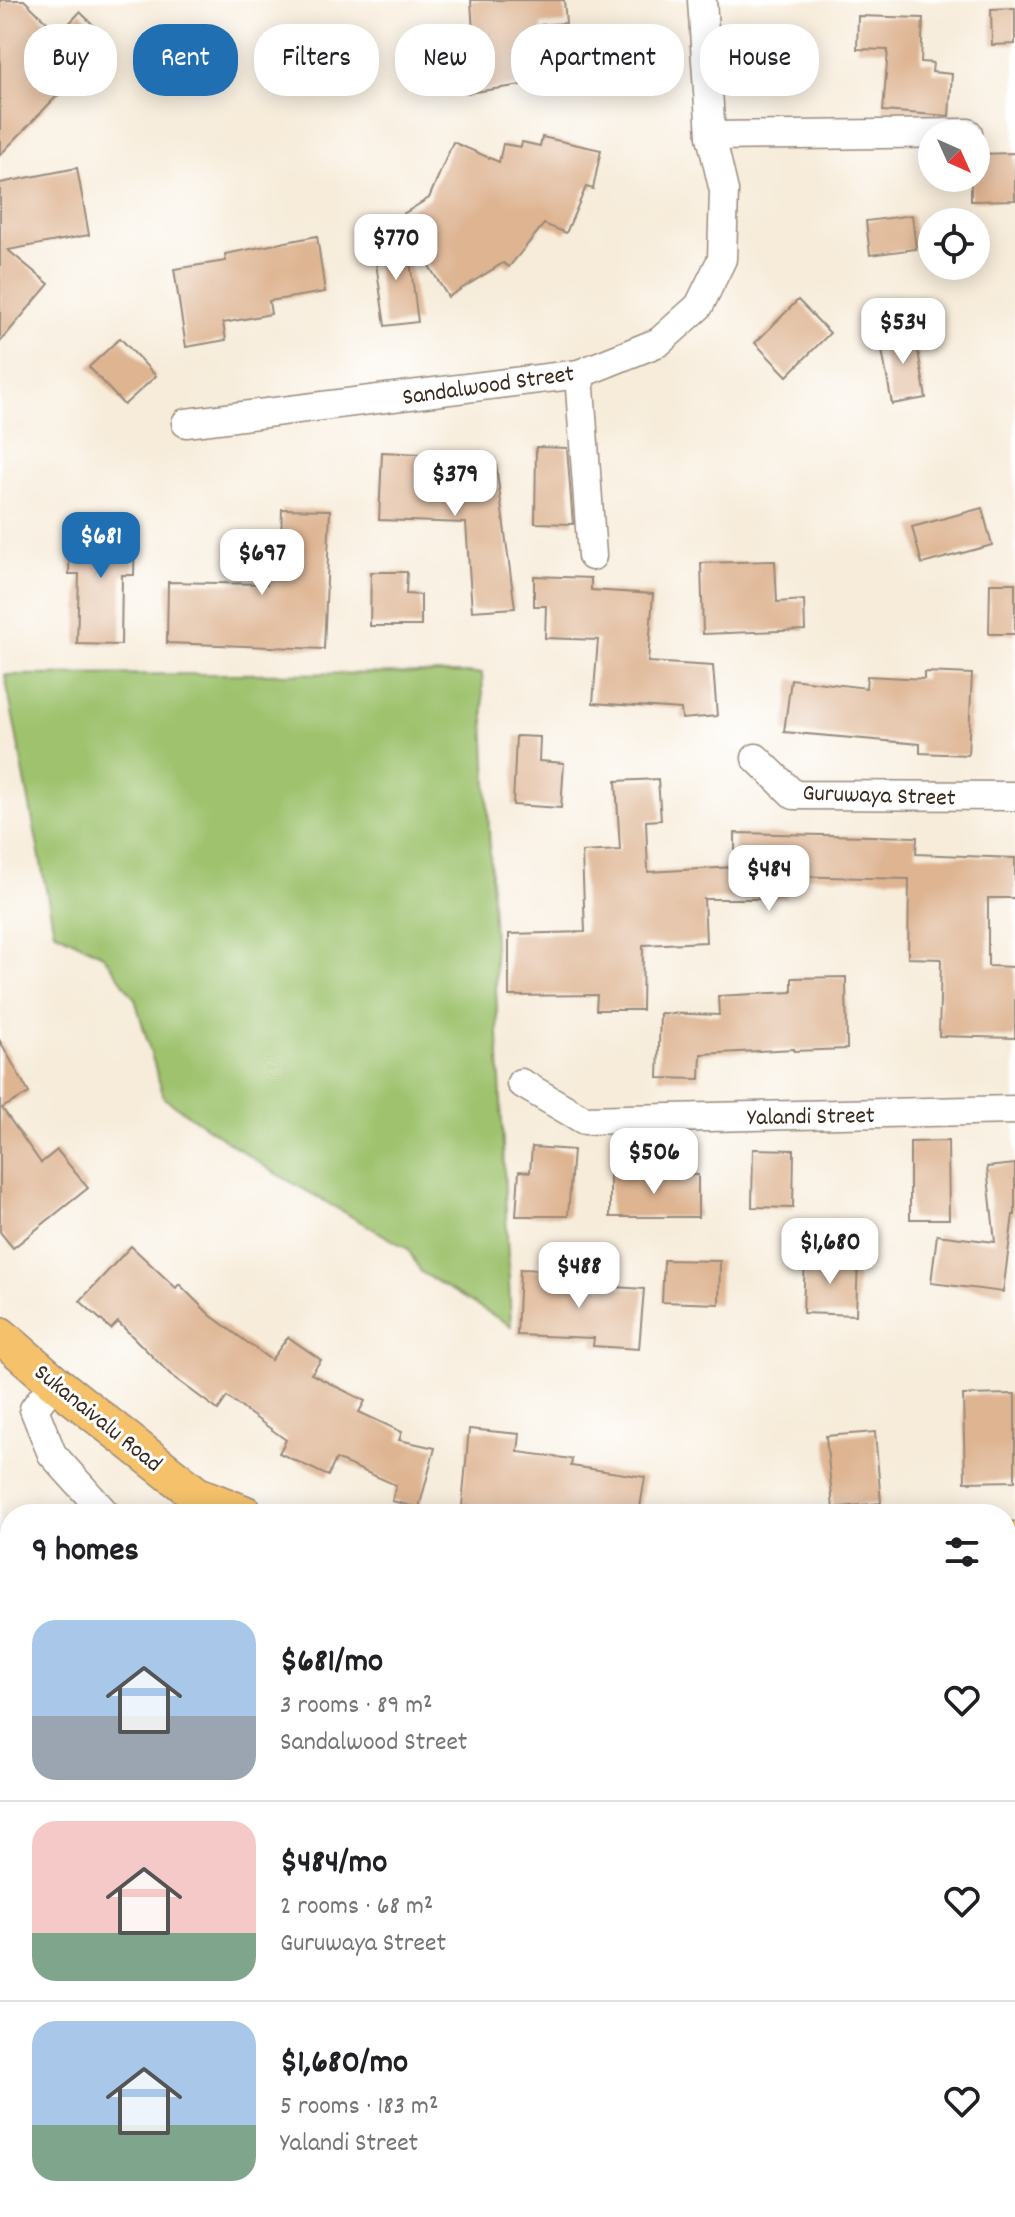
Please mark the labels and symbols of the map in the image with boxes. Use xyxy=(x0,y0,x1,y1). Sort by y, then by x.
north arrow xyxy=(918,120,990,192)
pin: $770 xyxy=(349,214,443,282)
pin: $534 xyxy=(856,298,950,366)
street label: Sandalwood Street xyxy=(400,358,577,416)
pin: $379 xyxy=(408,450,502,518)
pin: $681 xyxy=(54,512,148,580)
pin: $697 xyxy=(215,529,309,597)
street label: Guruwaya Street xyxy=(802,777,956,817)
pin: $484 xyxy=(722,845,816,913)
street label: Yalandi Street xyxy=(747,1100,875,1136)
pin: $506 xyxy=(607,1128,701,1196)
pin: $1,680 xyxy=(765,1218,895,1286)
pin: $488 xyxy=(532,1242,626,1310)
street label: Sukanaivalu Road xyxy=(26,1357,169,1482)

